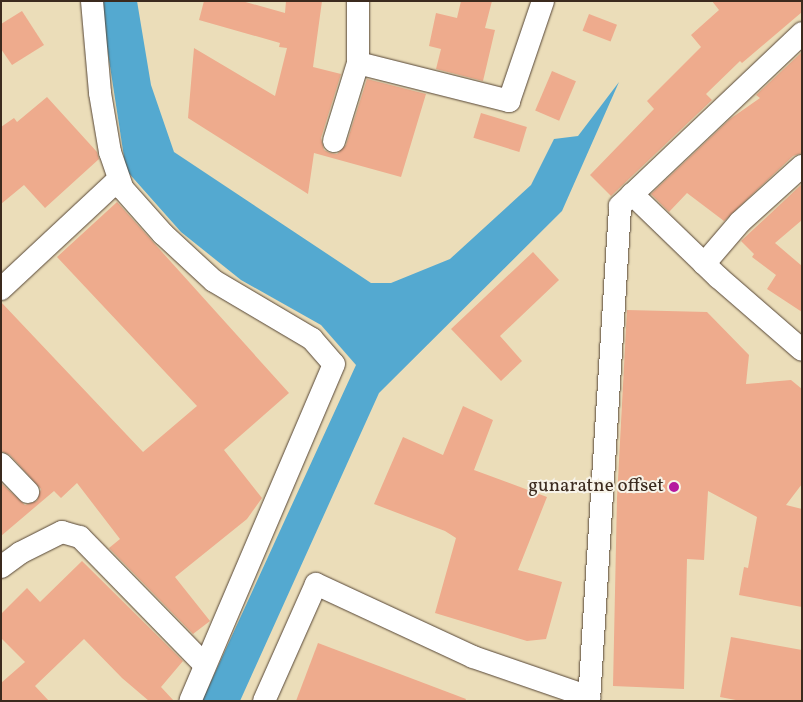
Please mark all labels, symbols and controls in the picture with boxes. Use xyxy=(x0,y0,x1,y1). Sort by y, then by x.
place label: gunaratne offset xyxy=(528,476,664,498)
marker: gunaratne offset xyxy=(668,481,680,493)

